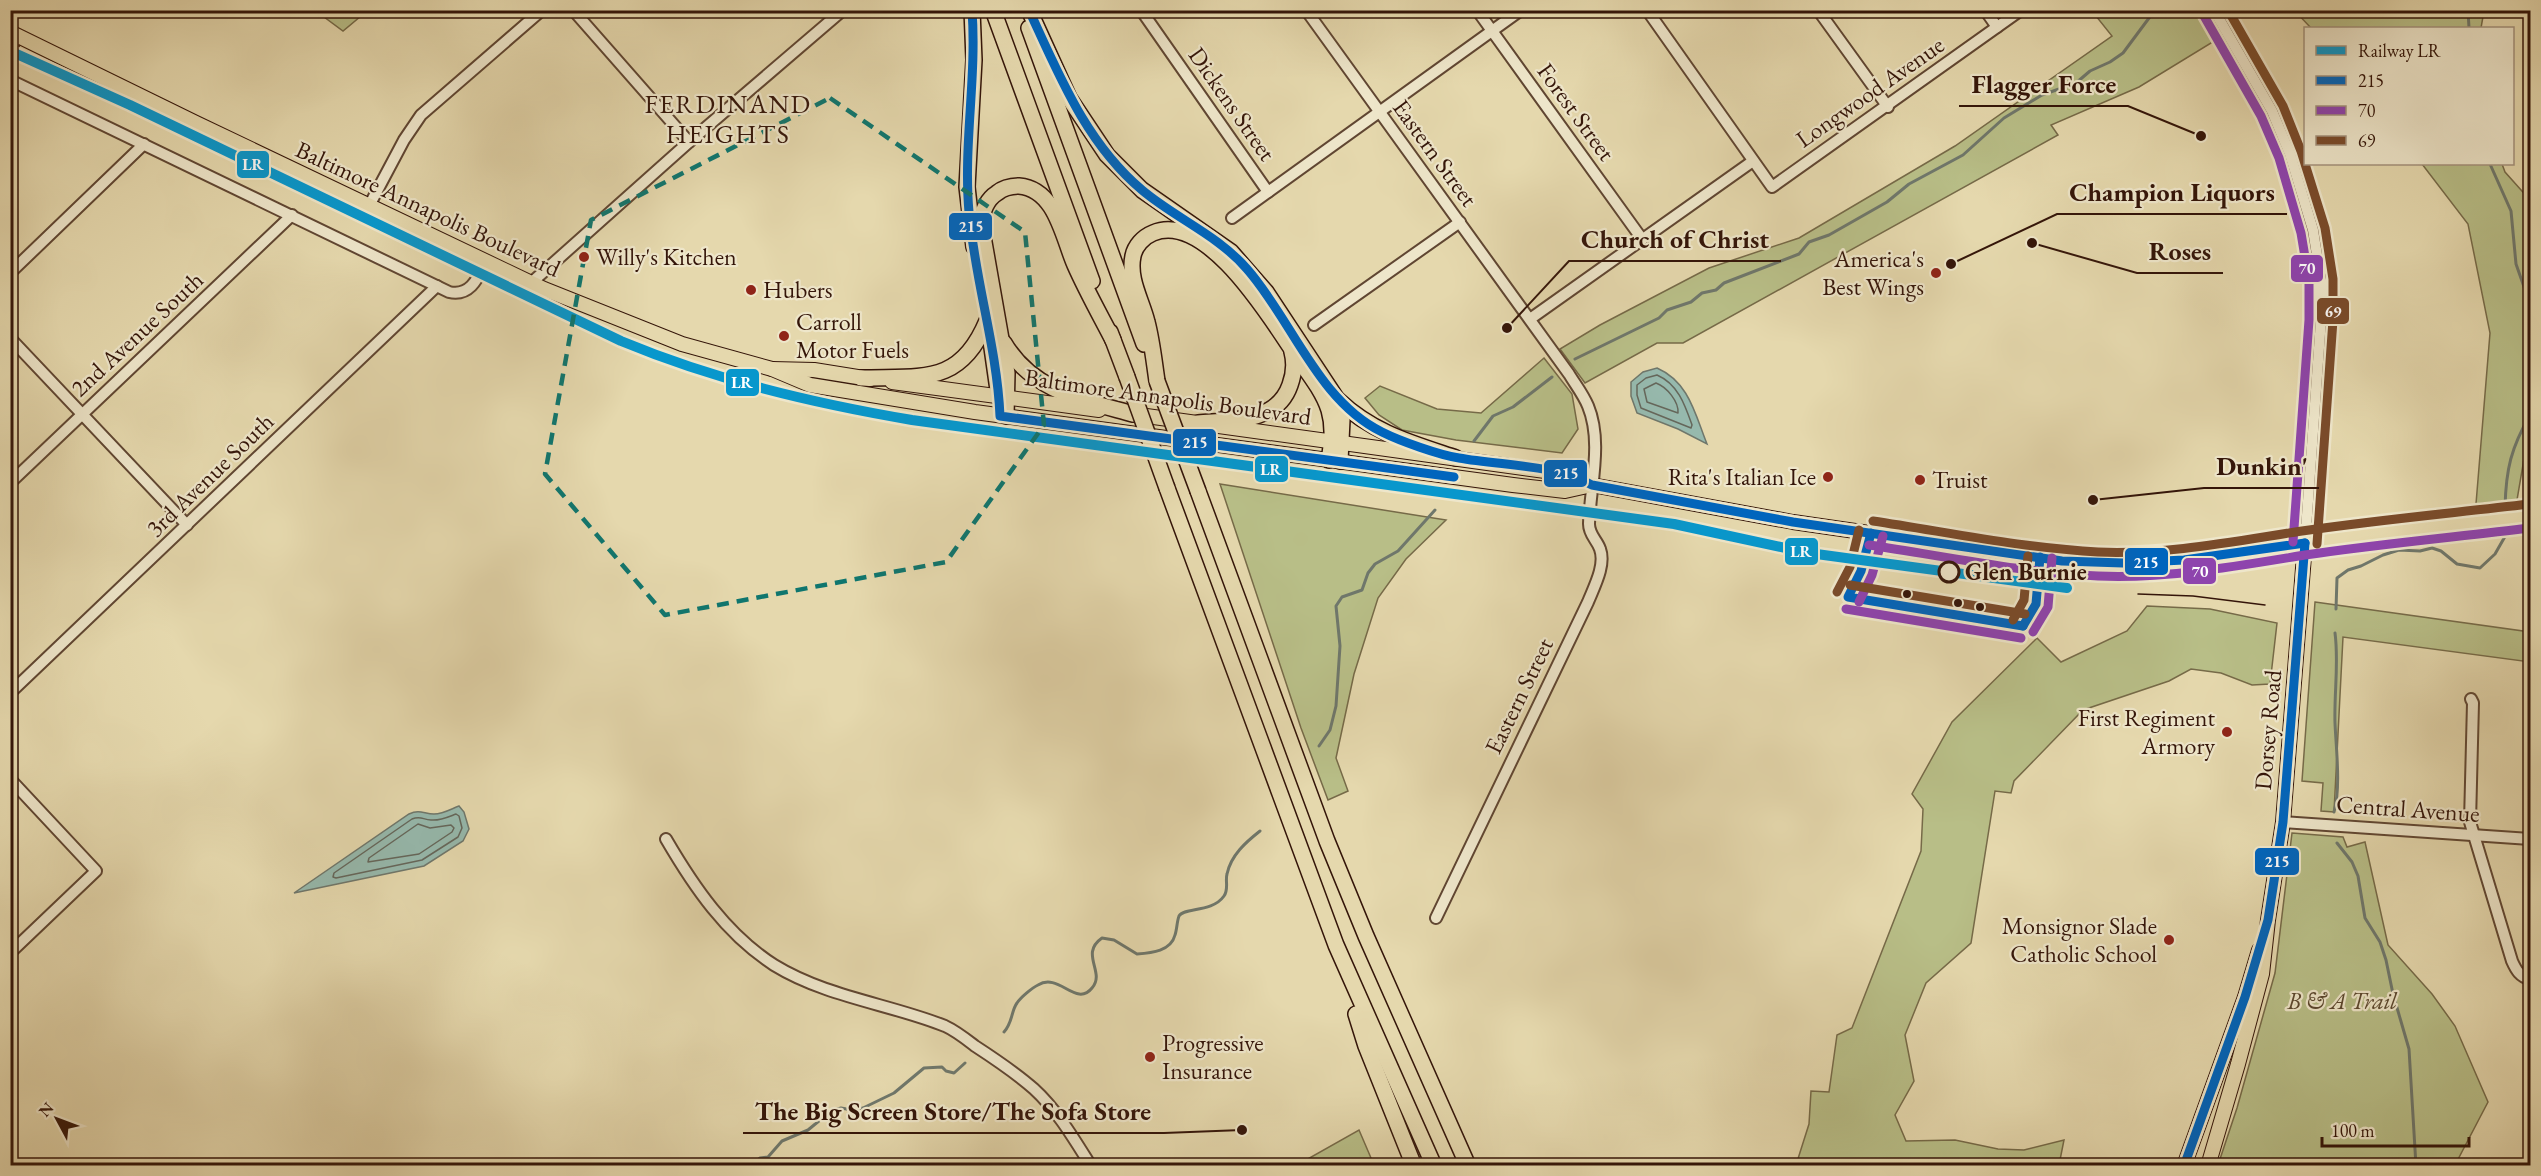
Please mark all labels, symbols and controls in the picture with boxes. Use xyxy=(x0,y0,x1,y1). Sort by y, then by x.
legend xyxy=(2304,27,2514,165)
street label: Longwood Avenue xyxy=(1789,29,1950,154)
text: Railway LR xyxy=(2358,39,2441,62)
street label: Dickens Street xyxy=(1182,41,1283,167)
street label: Forest Street xyxy=(1530,57,1623,167)
callout: Flagger Force xyxy=(1959,62,2128,106)
text: Flagger Force xyxy=(1972,67,2117,101)
text: 215 xyxy=(2358,69,2384,92)
district label: FERDINAND HEIGHTS xyxy=(644,87,812,151)
street label: Eastern Street xyxy=(1386,93,1485,213)
text: 70 xyxy=(2358,99,2376,122)
text: 69 xyxy=(2358,129,2376,152)
street label: Baltimore Annapolis Boulevard xyxy=(291,133,566,284)
line badge: LR xyxy=(236,150,270,179)
text: LR xyxy=(242,154,265,175)
callout: Champion Liquors xyxy=(2057,170,2287,214)
text: Champion Liquors xyxy=(2069,175,2275,209)
line badge: 215 xyxy=(948,212,993,241)
text: 215 xyxy=(958,216,984,237)
callout: Church of Christ xyxy=(1569,217,1781,261)
text: Church of Christ xyxy=(1581,222,1769,256)
callout: Roses xyxy=(2137,229,2223,273)
text: Roses xyxy=(2149,234,2211,268)
place label: Willy's Kitchen xyxy=(596,241,737,272)
place label: America's Best Wings xyxy=(1822,243,1924,302)
marker: Willy's Kitchen xyxy=(577,250,591,264)
line badge: 70 xyxy=(2290,254,2324,283)
text: 70 xyxy=(2299,258,2316,279)
street label: 2nd Avenue South xyxy=(64,264,210,403)
marker: America's Best Wings xyxy=(1929,266,1943,280)
place label: Hubers xyxy=(763,274,833,305)
marker: Hubers xyxy=(744,283,758,297)
line badge: 69 xyxy=(2316,297,2350,325)
text: 69 xyxy=(2325,301,2342,322)
place label: Carroll Motor Fuels xyxy=(796,306,909,365)
marker: Carroll Motor Fuels xyxy=(777,329,791,343)
street label: Baltimore Annapolis Boulevard xyxy=(1023,361,1314,432)
line badge: LR xyxy=(725,368,760,397)
text: LR xyxy=(731,372,754,393)
street label: 3rd Avenue South xyxy=(139,406,280,543)
line badge: 215 xyxy=(1172,428,1217,457)
text: 215 xyxy=(1182,432,1208,453)
callout: Dunkin' xyxy=(2204,444,2319,488)
text: Dunkin' xyxy=(2216,449,2308,483)
line badge: LR xyxy=(1254,455,1289,483)
text: LR xyxy=(1260,459,1283,480)
line badge: 215 xyxy=(1543,459,1588,488)
place label: Rita's Italian Ice xyxy=(1668,461,1816,492)
text: 215 xyxy=(1553,463,1579,484)
place label: Truist xyxy=(1932,464,1988,495)
marker: Rita's Italian Ice xyxy=(1821,470,1835,484)
marker: Truist xyxy=(1913,473,1927,487)
line badge: LR xyxy=(1784,537,1819,566)
text: LR xyxy=(1790,541,1813,562)
line badge: 215 xyxy=(2124,547,2169,576)
text: 215 xyxy=(2133,552,2159,573)
place label: Glen Burnie xyxy=(1965,556,2087,587)
line badge: 70 xyxy=(2182,557,2217,585)
marker: Glen Burnie xyxy=(1938,561,1960,583)
text: 70 xyxy=(2192,561,2209,582)
unlabelled marker xyxy=(1901,588,1913,600)
unlabelled marker xyxy=(1952,597,1964,609)
unlabelled marker xyxy=(1974,601,1986,613)
street label: Eastern Street xyxy=(1477,632,1560,759)
street label: Dorsey Road xyxy=(2247,668,2288,791)
place label: First Regiment Armory xyxy=(2078,702,2215,761)
marker: First Regiment Armory xyxy=(2220,725,2234,739)
street label: Central Avenue xyxy=(2335,788,2481,829)
line badge: 215 xyxy=(2254,847,2300,876)
text: 215 xyxy=(2264,851,2290,872)
place label: Monsignor Slade Catholic School xyxy=(2002,910,2157,969)
marker: Monsignor Slade Catholic School xyxy=(2162,933,2176,947)
park label: B & A Trail xyxy=(2286,985,2398,1016)
place label: Progressive Insurance xyxy=(1162,1027,1264,1086)
marker: Progressive Insurance xyxy=(1143,1050,1157,1064)
north arrow xyxy=(27,1089,87,1149)
callout: The Big Screen Store/The Sofa Store xyxy=(743,1089,1164,1133)
text: The Big Screen Store/The Sofa Store xyxy=(755,1094,1151,1128)
text: N xyxy=(34,1098,58,1121)
scale bar xyxy=(2322,1110,2469,1148)
text: 100 m xyxy=(2331,1119,2375,1142)

